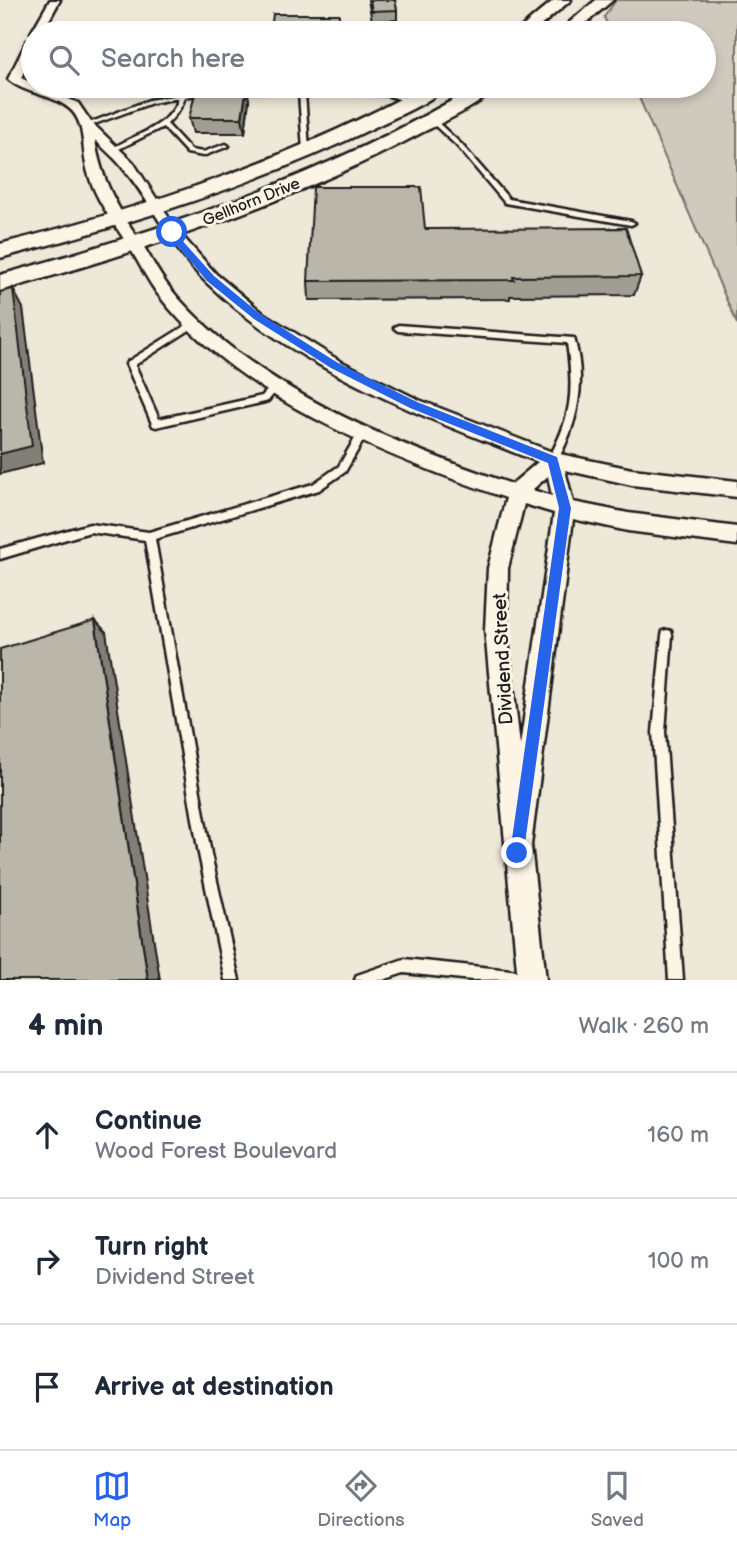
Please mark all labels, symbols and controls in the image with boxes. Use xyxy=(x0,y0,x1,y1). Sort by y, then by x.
search box xyxy=(21,21,716,98)
icon: search xyxy=(45,41,83,79)
text: Search here xyxy=(101,44,245,75)
street label: Gellhorn Drive xyxy=(200,174,303,231)
route start xyxy=(156,216,187,247)
street label: Dividend Street xyxy=(489,592,518,725)
route end xyxy=(501,837,532,868)
text: 4 min xyxy=(28,1008,103,1044)
text: Walk · 260 m xyxy=(579,1012,709,1040)
text: Continue xyxy=(95,1106,202,1137)
icon: ahead xyxy=(28,1116,66,1154)
text: 160 m xyxy=(647,1121,709,1149)
text: Wood Forest Boulevard xyxy=(95,1137,337,1165)
text: Turn right xyxy=(95,1232,208,1263)
icon: right xyxy=(28,1242,66,1280)
text: 100 m xyxy=(648,1247,709,1275)
text: Dividend Street xyxy=(95,1263,255,1291)
icon: arrive xyxy=(28,1368,66,1406)
text: Arrive at destination xyxy=(95,1372,334,1403)
tab: Map xyxy=(93,1467,131,1532)
tab: Directions xyxy=(317,1467,405,1532)
tab: Saved xyxy=(591,1467,644,1532)

